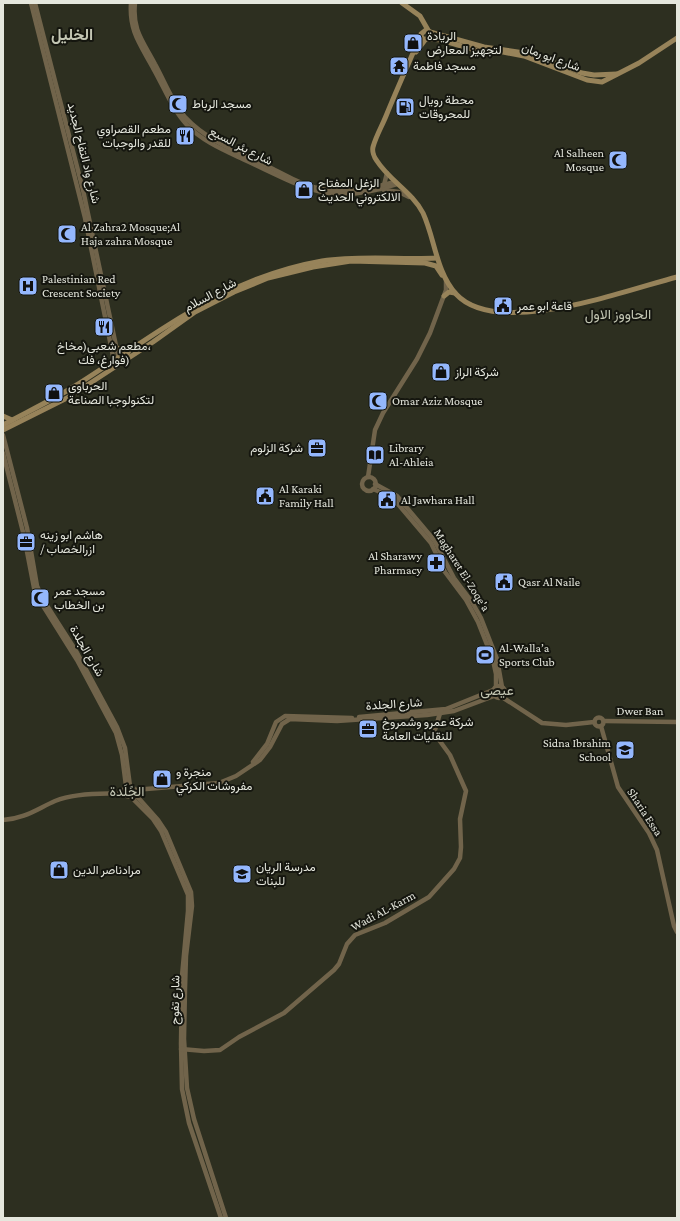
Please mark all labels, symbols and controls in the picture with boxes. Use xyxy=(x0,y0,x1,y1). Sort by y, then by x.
district label: الخليل xyxy=(51,26,93,44)
place label: الريادة لتجهيز المعارض xyxy=(427,29,502,58)
shop icon: الريادة لتجهيز المعارض xyxy=(402,32,424,54)
street label: شارع ابو رمان xyxy=(519,40,582,76)
temple icon: مسجد فاطمة xyxy=(388,55,410,77)
place label: مسجد فاطمة xyxy=(413,59,476,73)
mosque icon: مسجد الرباط xyxy=(167,93,189,115)
place label: محطة رويال للمحروقات xyxy=(419,93,474,122)
fuel station icon: محطة رويال للمحروقات xyxy=(394,96,416,118)
place label: مسجد الرباط xyxy=(192,97,251,112)
street label: شارع واد التفاح الجديد xyxy=(63,101,103,205)
place label: مطعم القصراوي للقدر والوجبات xyxy=(97,122,171,151)
street label: شارع بئر السبع xyxy=(206,124,275,170)
restaurant icon: مطعم القصراوي للقدر والوجبات xyxy=(174,125,196,147)
place label: Al Salheen Mosque xyxy=(554,146,605,174)
mosque icon: Al Salheen Mosque xyxy=(607,149,629,171)
place label: الزغل المفتاح الالكتروني الحديث xyxy=(318,176,400,207)
shop icon: الزغل المفتاح الالكتروني الحديث xyxy=(293,179,315,201)
place label: Al Zahra2 Mosque;Al Haja zahra Mosque xyxy=(81,220,180,248)
mosque icon: Al Zahra2 Mosque;Al Haja zahra Mosque xyxy=(56,223,78,245)
place label: Palestinian Red Crescent Society xyxy=(42,272,121,300)
hospital icon: Palestinian Red Crescent Society xyxy=(17,275,39,297)
street label: شارع السلام xyxy=(181,275,239,316)
public building icon: قاعة ابو عمر xyxy=(492,295,514,317)
place label: قاعة ابو عمر xyxy=(516,299,572,314)
district label: الحاووز الاول xyxy=(585,306,651,324)
restaurant icon: مطعم شعبي(مخاخ، فوارغ، فك) xyxy=(93,316,115,338)
place label: مطعم شعبي(مخاخ، فوارغ، فك) xyxy=(57,339,151,369)
shop icon: شركة الراز xyxy=(430,361,452,383)
place label: شركة الراز xyxy=(454,365,499,380)
place label: الحرباوي لتكنولوجبا الصناعة xyxy=(68,379,154,408)
shop icon: الحرباوي لتكنولوجبا الصناعة xyxy=(43,382,65,404)
mosque icon: Omar Aziz Mosque xyxy=(367,390,389,412)
place label: Omar Aziz Mosque xyxy=(392,394,483,408)
office icon: شركة الزلوم xyxy=(306,437,328,459)
place label: شركة الزلوم xyxy=(250,441,303,456)
place label: Library Al-Ahleia xyxy=(389,441,434,469)
library icon: Library Al-Ahleia xyxy=(364,444,386,466)
place label: Al Karaki Family Hall xyxy=(279,482,334,510)
public building icon: Al Karaki Family Hall xyxy=(254,485,276,507)
public building icon: Al Jawhara Hall xyxy=(376,489,398,511)
place label: Al Jawhara Hall xyxy=(401,493,475,507)
street label: Magharet El-Zoqe'a xyxy=(431,526,493,614)
place label: هاشم ابو زينه / ازرالخصاب xyxy=(40,528,103,557)
office icon: هاشم ابو زينه / ازرالخصاب xyxy=(15,531,37,553)
place label: Al Sharawy Pharmacy xyxy=(368,549,422,577)
pharmacy icon: Al Sharawy Pharmacy xyxy=(425,552,447,574)
public building icon: Qasr Al Naile xyxy=(493,571,515,593)
place label: Qasr Al Naile xyxy=(518,575,580,589)
place label: مسجد عمر بن الخطاب xyxy=(53,584,105,613)
mosque icon: مسجد عمر بن الخطاب xyxy=(29,587,51,609)
street label: شارع الجلدة xyxy=(65,623,107,680)
place label: Al-Walla’a Sports Club xyxy=(499,641,555,669)
sports icon: Al-Walla’a Sports Club xyxy=(474,644,496,666)
district label: عيصى xyxy=(480,682,514,699)
street label: شارع الجلدة xyxy=(365,695,423,715)
street label: Dwer Ban xyxy=(616,704,664,718)
place label: شركة عمرو وشمروخ للنقليات العامة xyxy=(382,715,473,743)
office icon: شركة عمرو وشمروخ للنقليات العامة xyxy=(357,718,379,740)
place label: Sidna Ibrahim School xyxy=(543,736,611,764)
school or university icon: Sidna Ibrahim School xyxy=(614,739,636,761)
place label: منجرة و مفروشات الكركي xyxy=(176,765,253,796)
shop icon: منجرة و مفروشات الكركي xyxy=(151,768,173,790)
district label: الجًلَدة xyxy=(109,783,145,800)
street label: Sharia Essa xyxy=(624,785,666,839)
shop icon: مرادناصر الدين xyxy=(48,859,70,881)
place label: مدرسة الريان للبنات xyxy=(256,860,316,888)
place label: مرادناصر الدين xyxy=(73,863,141,878)
school or university icon: مدرسة الريان للبنات xyxy=(231,863,253,885)
street label: Wadi AL-Karm xyxy=(348,888,418,934)
street label: شارع تفوح xyxy=(168,975,184,1025)

